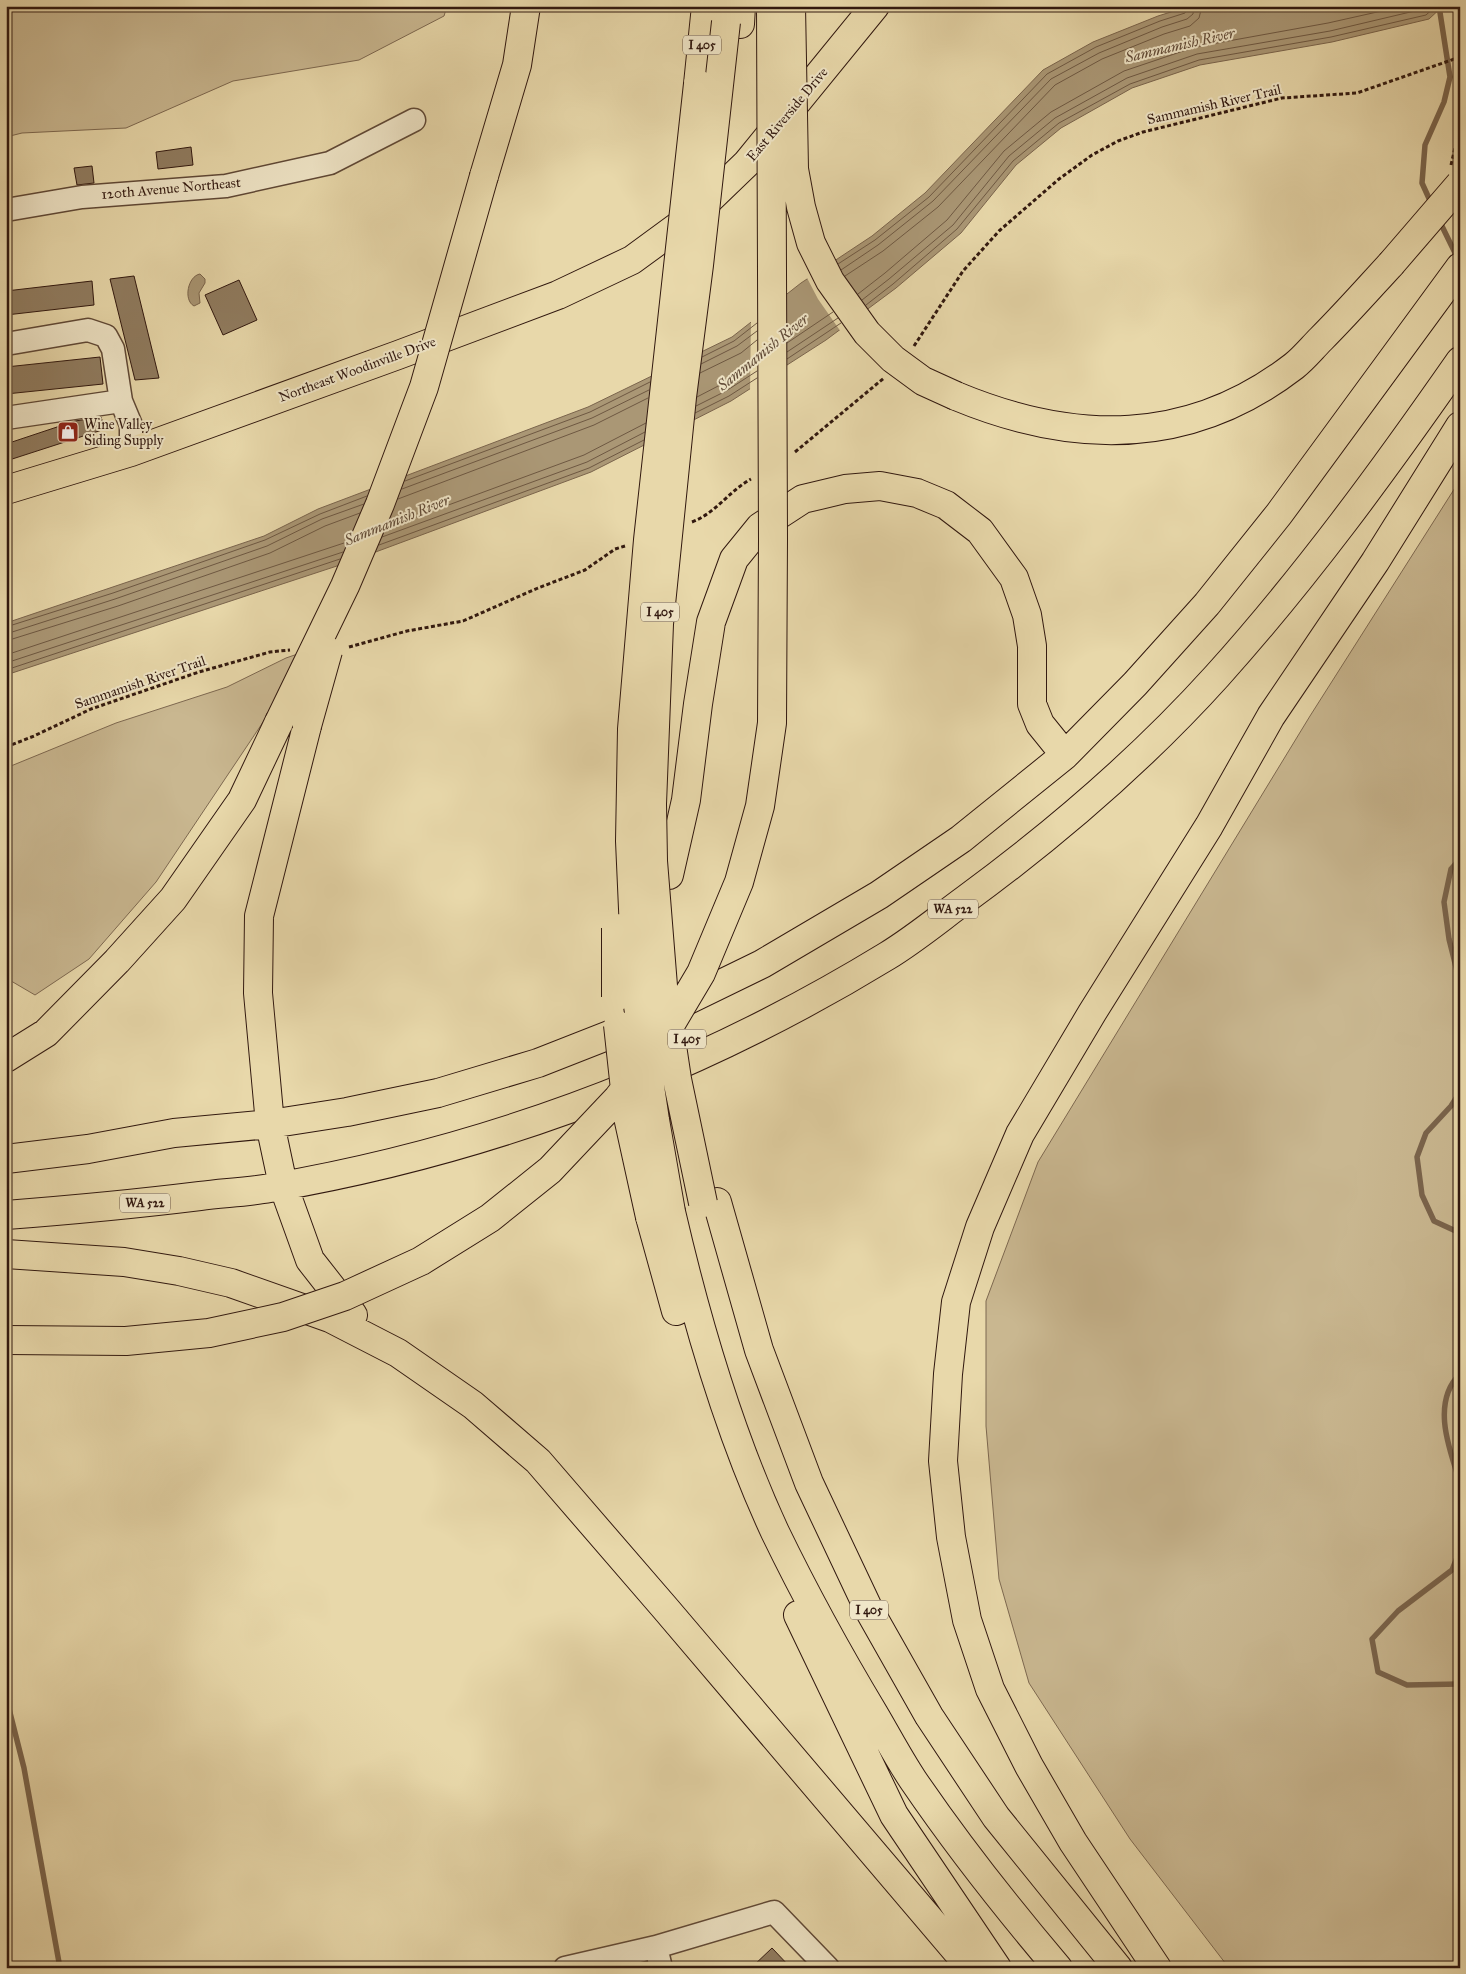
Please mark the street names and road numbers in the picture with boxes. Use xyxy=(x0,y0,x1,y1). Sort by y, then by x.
road number: I 405 xyxy=(683,36,721,54)
street label: East Riverside Drive xyxy=(743,64,832,165)
street label: Sammamish River Trail xyxy=(1145,81,1283,128)
street label: 120th Avenue Northeast xyxy=(101,174,241,203)
street label: Northeast Woodinville Drive xyxy=(276,333,438,406)
road number: I 405 xyxy=(641,602,679,622)
street label: Sammamish River Trail xyxy=(73,652,208,713)
road number: WA 522 xyxy=(928,900,978,919)
road number: I 405 xyxy=(668,1030,706,1048)
road number: WA 522 xyxy=(120,1194,170,1212)
road number: I 405 xyxy=(850,1600,888,1620)

